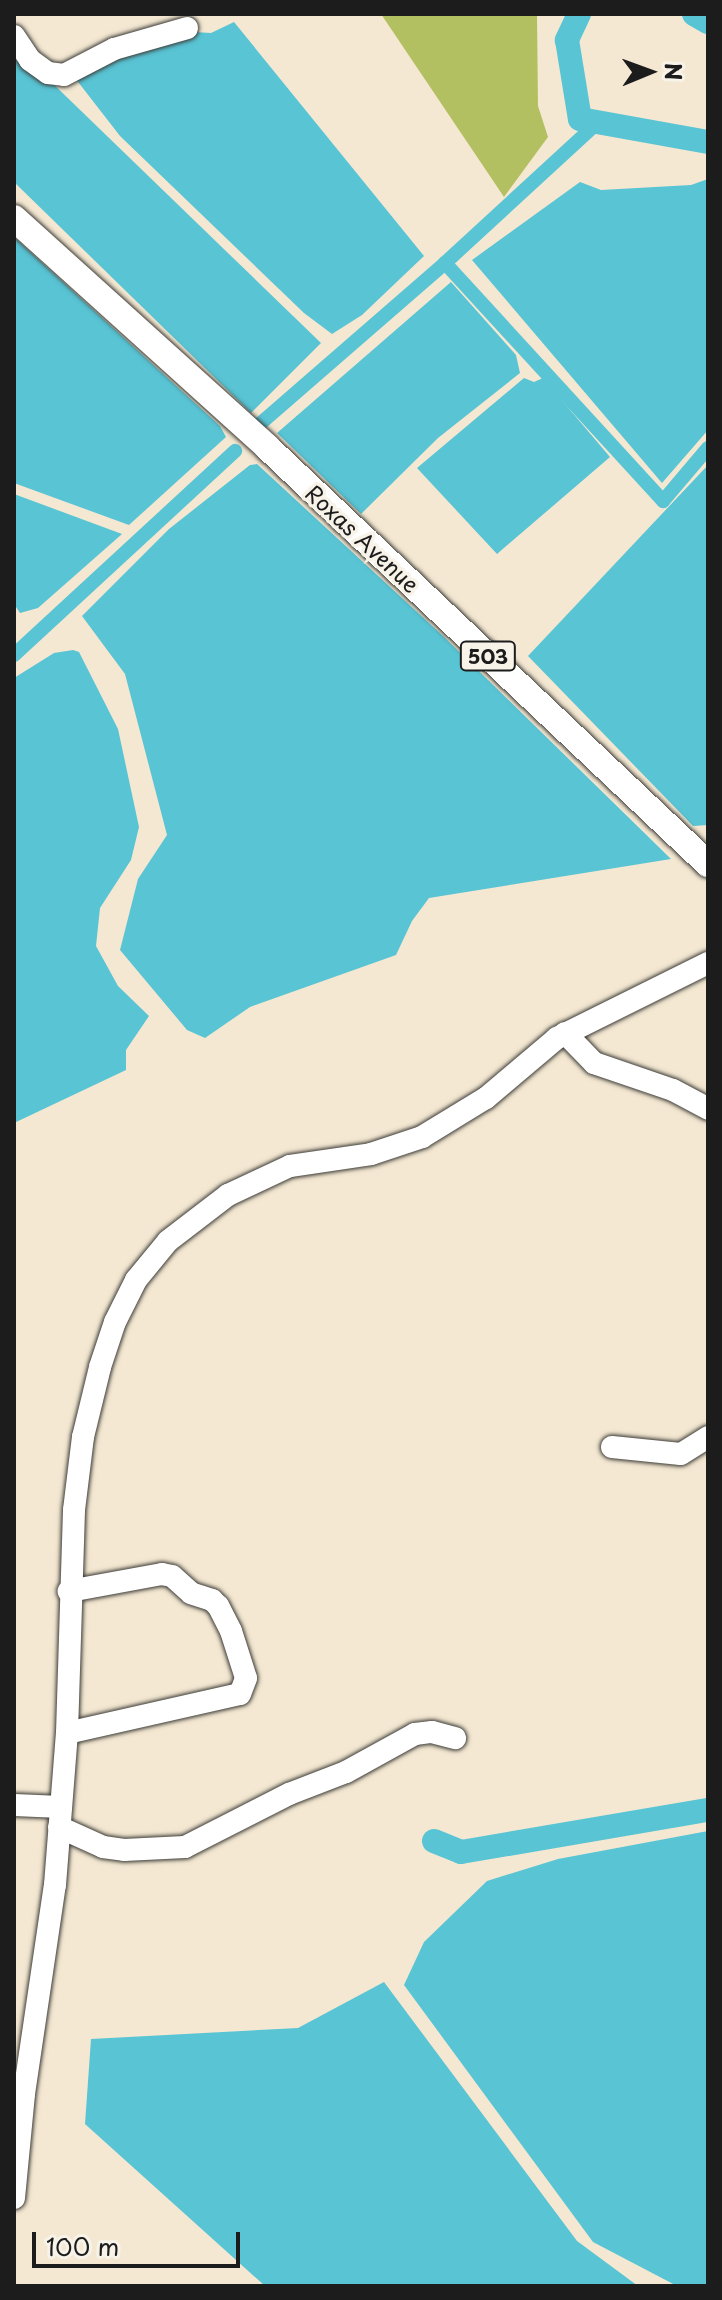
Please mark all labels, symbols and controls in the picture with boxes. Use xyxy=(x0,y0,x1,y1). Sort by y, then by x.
north arrow xyxy=(610,32,690,112)
text: N xyxy=(658,63,691,81)
street label: Roxas Avenue xyxy=(301,479,425,597)
road number: 503 xyxy=(458,640,518,672)
scale bar xyxy=(36,2216,244,2266)
text: 100 m xyxy=(46,2228,119,2264)

